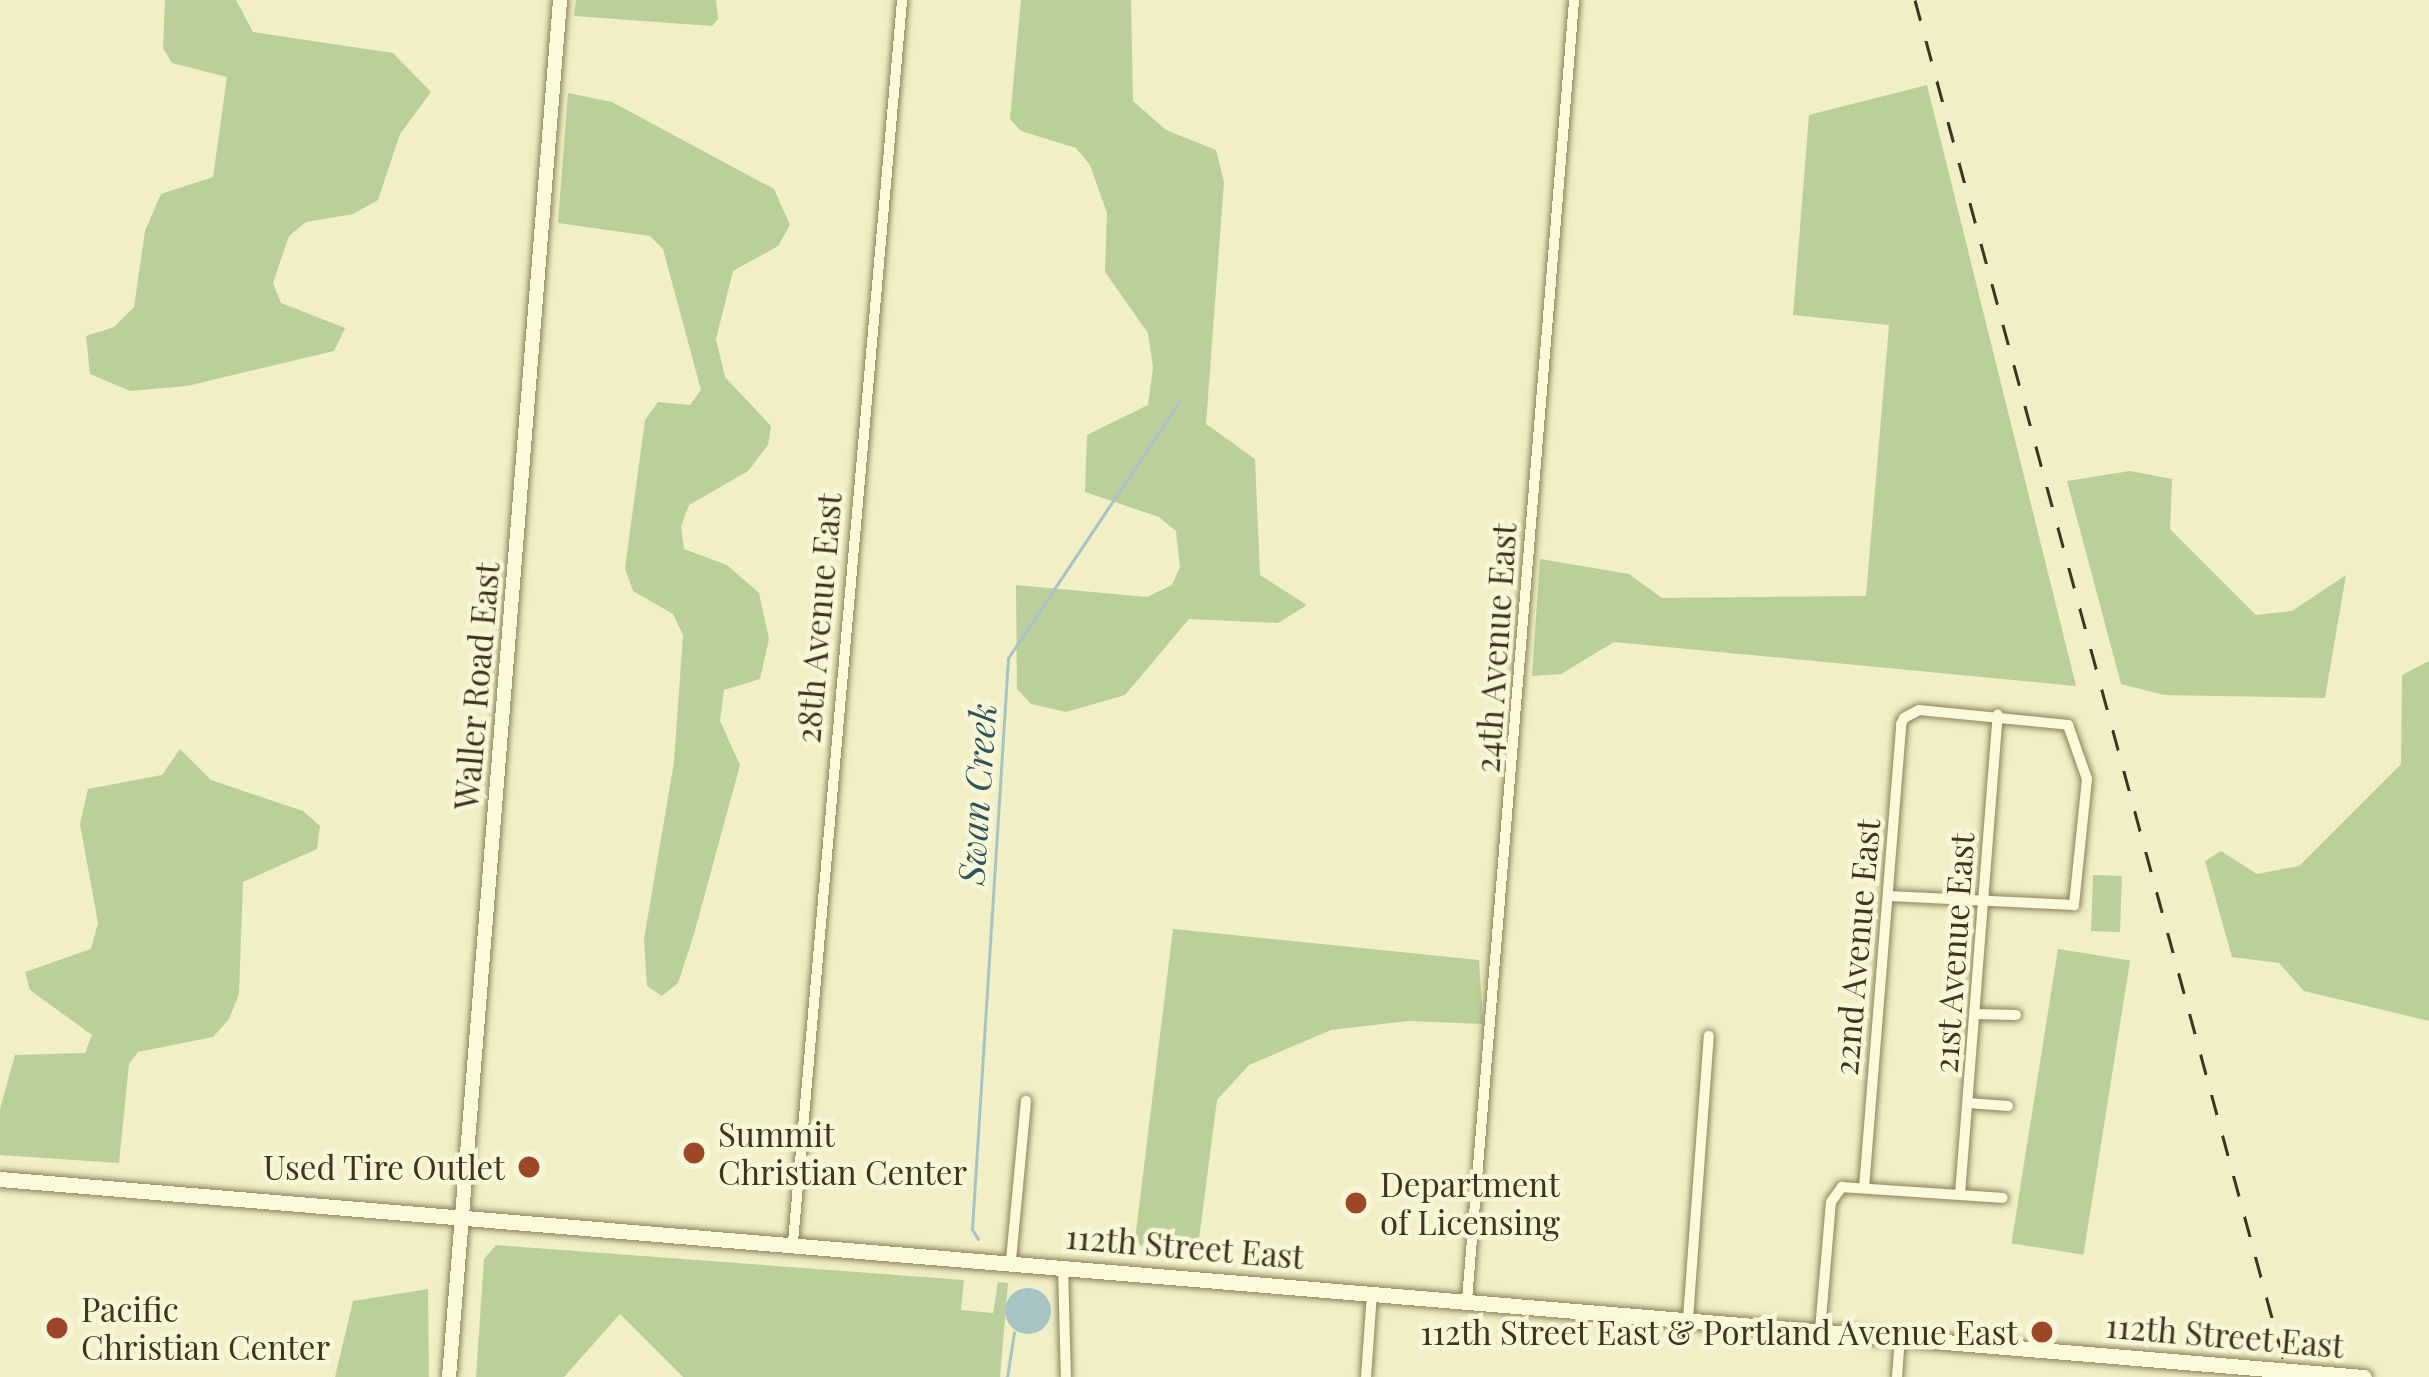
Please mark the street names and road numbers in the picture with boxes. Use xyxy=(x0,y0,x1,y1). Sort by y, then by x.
street label: 28th Avenue East xyxy=(787,491,849,745)
street label: 24th Avenue East xyxy=(1466,521,1524,775)
street label: Waller Road East xyxy=(445,560,507,812)
street label: 22nd Avenue East xyxy=(1825,816,1887,1078)
street label: 21st Avenue East xyxy=(1925,831,1981,1075)
street label: 112th Street East xyxy=(1064,1216,1306,1276)
street label: 112th Street East xyxy=(2104,1305,2346,1365)

